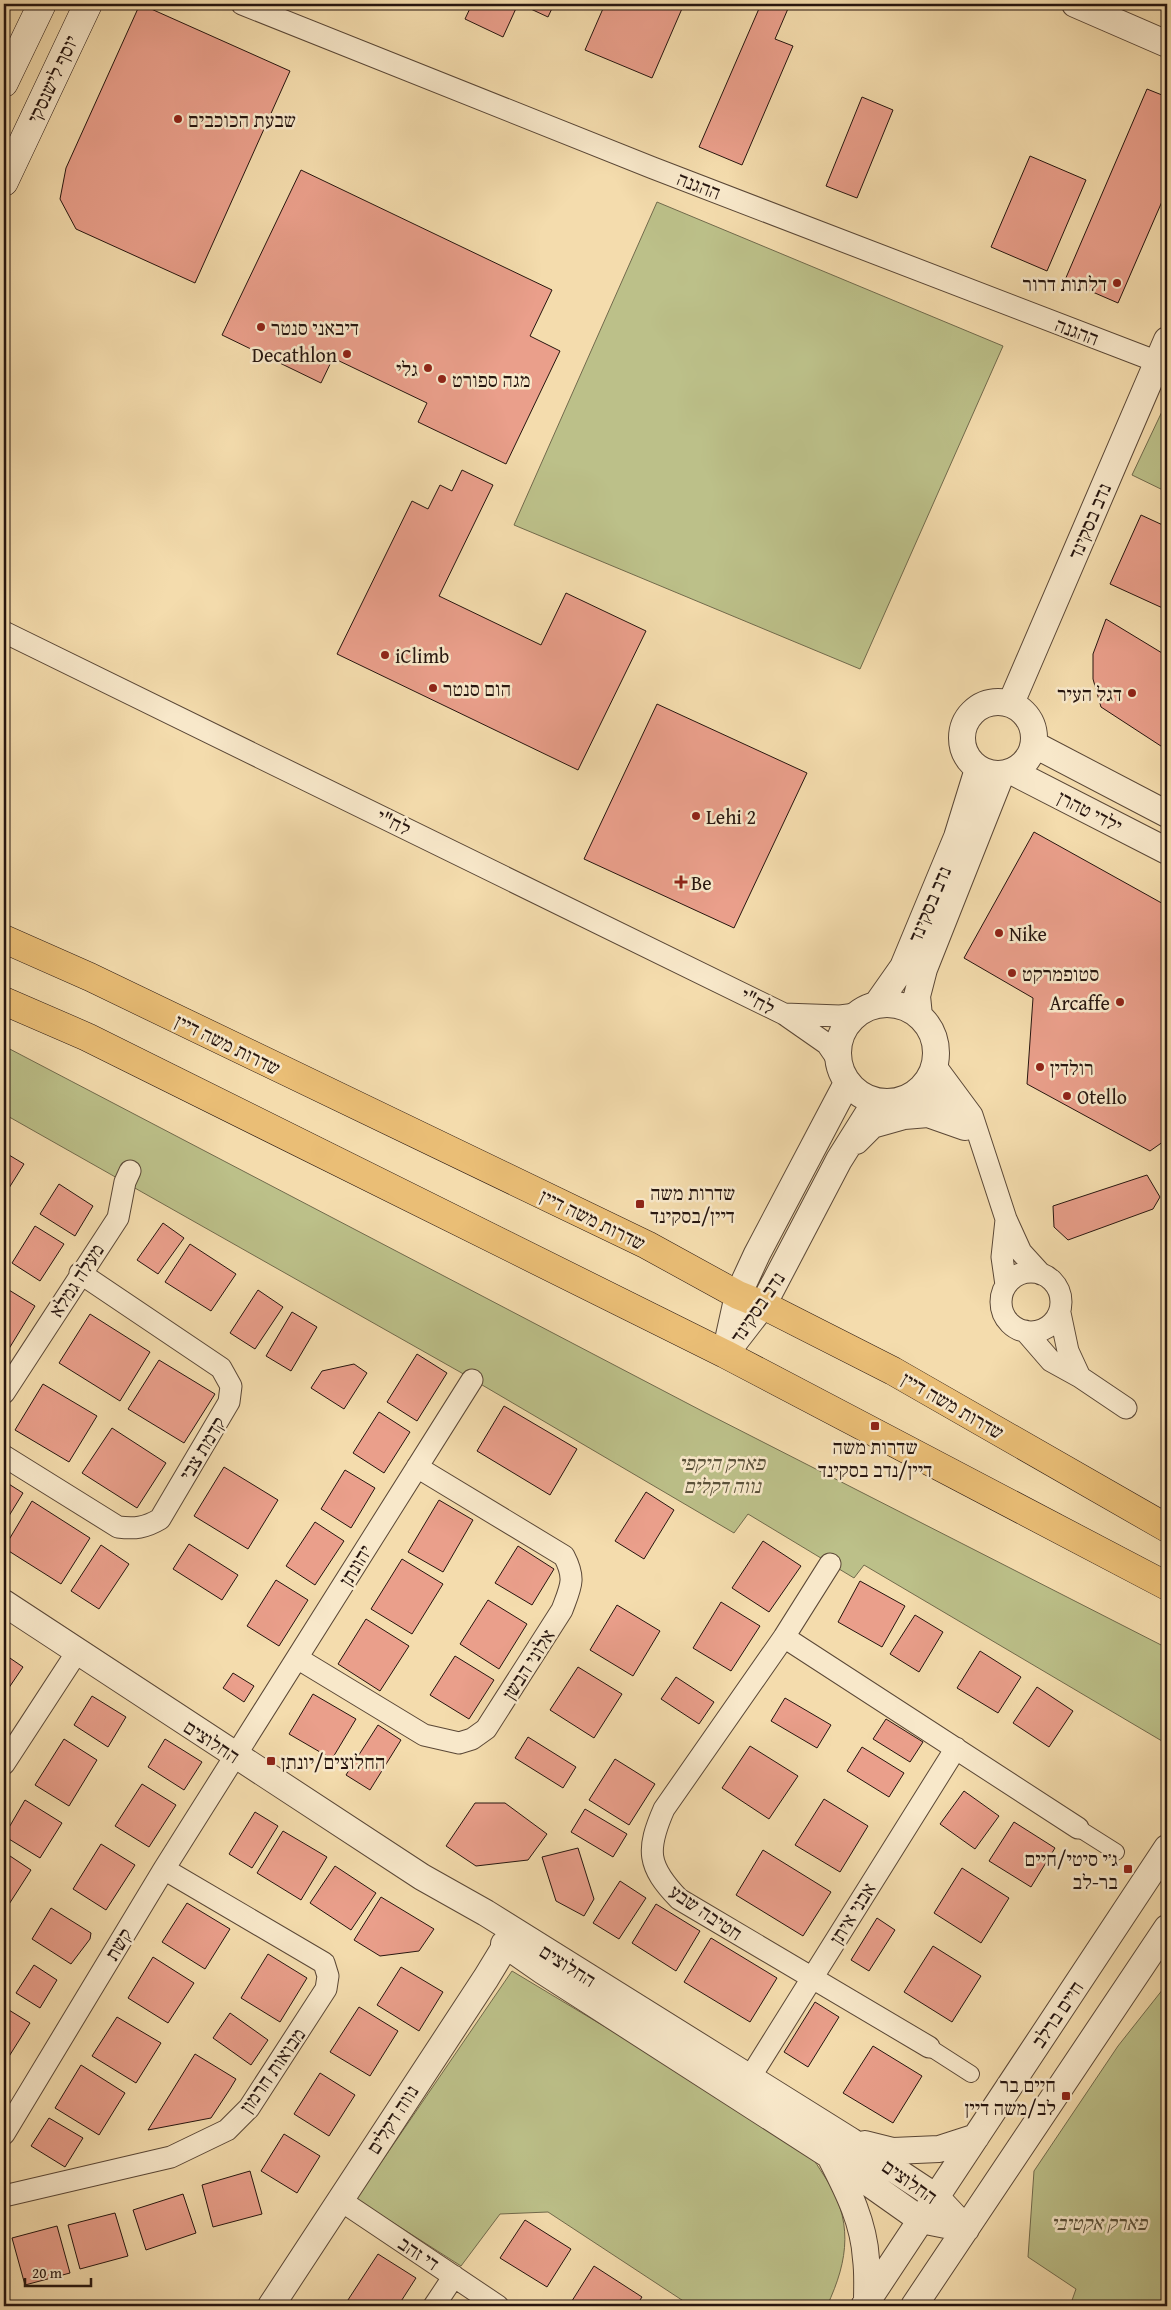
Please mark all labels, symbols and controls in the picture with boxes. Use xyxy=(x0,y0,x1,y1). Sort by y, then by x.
street label: יוסף לישנסקי xyxy=(19,30,85,128)
place label: שבעת הכוכבים xyxy=(188,105,296,134)
marker: שבעת הכוכבים xyxy=(172,113,184,125)
street label: ההגנה xyxy=(673,163,725,207)
place label: דלתות דרור xyxy=(1023,269,1107,298)
marker: דלתות דרור xyxy=(1111,277,1123,289)
street label: ההגנה xyxy=(1051,309,1103,353)
place label: דיבאני סנטר xyxy=(271,313,359,342)
marker: דיבאני סנטר xyxy=(255,321,267,333)
place label: Decathlon xyxy=(252,340,337,369)
marker: Decathlon xyxy=(341,348,353,360)
place label: גלי xyxy=(396,354,418,383)
marker: גלי xyxy=(422,362,434,374)
place label: מגה ספורט xyxy=(452,365,530,394)
marker: מגה ספורט xyxy=(436,373,448,385)
street label: נדב בסקינד xyxy=(1060,478,1118,564)
place label: iClimb xyxy=(395,641,449,670)
marker: iClimb xyxy=(379,649,391,661)
place label: הום סנטר xyxy=(443,674,511,703)
place label: דגל העיר xyxy=(1057,679,1122,708)
marker: הום סנטר xyxy=(427,682,439,694)
marker: דגל העיר xyxy=(1126,687,1138,699)
street label: ילדי טהרן xyxy=(1052,782,1128,840)
street label: לח"י xyxy=(372,801,416,843)
place label: Lehi 2 xyxy=(706,802,756,831)
marker: Lehi 2 xyxy=(690,810,702,822)
street label: נדב בסקינד xyxy=(900,861,958,947)
place label: Be xyxy=(691,868,712,897)
marker: Be xyxy=(675,876,687,888)
place label: Nike xyxy=(1009,919,1047,948)
marker: Nike xyxy=(993,927,1005,939)
place label: סטופמרקט xyxy=(1022,959,1099,988)
marker: סטופמרקט xyxy=(1006,967,1018,979)
street label: לח"י xyxy=(736,980,780,1022)
place label: Arcaffe xyxy=(1049,988,1110,1017)
marker: Arcaffe xyxy=(1114,996,1126,1008)
street label: שדרות משה דיין xyxy=(170,1006,286,1082)
place label: רולדין xyxy=(1050,1053,1094,1082)
marker: רולדין xyxy=(1034,1061,1046,1073)
place label: Otello xyxy=(1077,1082,1127,1111)
marker: Otello xyxy=(1061,1090,1073,1102)
place label: שדרות משה דיין/בסקינד xyxy=(650,1178,735,1230)
street label: שדרות משה דיין xyxy=(535,1181,651,1257)
marker: שדרות משה דיין/בסקינד xyxy=(634,1198,646,1210)
street label: מעלה גמלא xyxy=(41,1237,111,1323)
street label: נדב בסקינד xyxy=(722,1265,792,1349)
street label: שדרות משה דיין xyxy=(896,1364,1010,1446)
street label: קדמת צבי xyxy=(172,1410,232,1486)
marker: שדרות משה דיין/נדב בסקינד xyxy=(869,1420,881,1432)
place label: שדרות משה דיין/נדב בסקינד xyxy=(818,1432,932,1484)
park label: פארק היקפי נווה דקלים xyxy=(679,1448,766,1500)
street label: יהונתן xyxy=(331,1539,379,1591)
street label: אלוני הבשן xyxy=(494,1623,562,1705)
street label: החלוצים xyxy=(178,1712,246,1770)
place label: החלוצים/יונתן xyxy=(281,1747,385,1776)
marker: החלוצים/יונתן xyxy=(265,1755,277,1767)
place label: ג׳י סיטי/חיים בר-לב xyxy=(1024,1844,1118,1896)
marker: ג׳י סיטי/חיים בר-לב xyxy=(1122,1863,1134,1875)
street label: אבני איתן xyxy=(822,1876,882,1950)
street label: חטיבה שבע xyxy=(663,1877,749,1947)
street label: קשת xyxy=(97,1922,139,1966)
street label: החלוצים xyxy=(534,1936,602,1994)
street label: חיים ברלב xyxy=(1024,1975,1090,2053)
street label: מבואות חרמון xyxy=(232,2021,312,2119)
place label: חיים בר לב/משה דיין xyxy=(965,2070,1056,2122)
street label: נווה דקלים xyxy=(359,2079,425,2159)
marker: חיים בר לב/משה דיין xyxy=(1060,2090,1072,2102)
street label: החלוצים xyxy=(876,2151,944,2211)
park label: פארק אקטיבי xyxy=(1051,2208,1148,2237)
street label: די זהב xyxy=(393,2229,445,2277)
scale bar xyxy=(25,2255,91,2287)
text: 20 m xyxy=(32,2262,63,2283)

